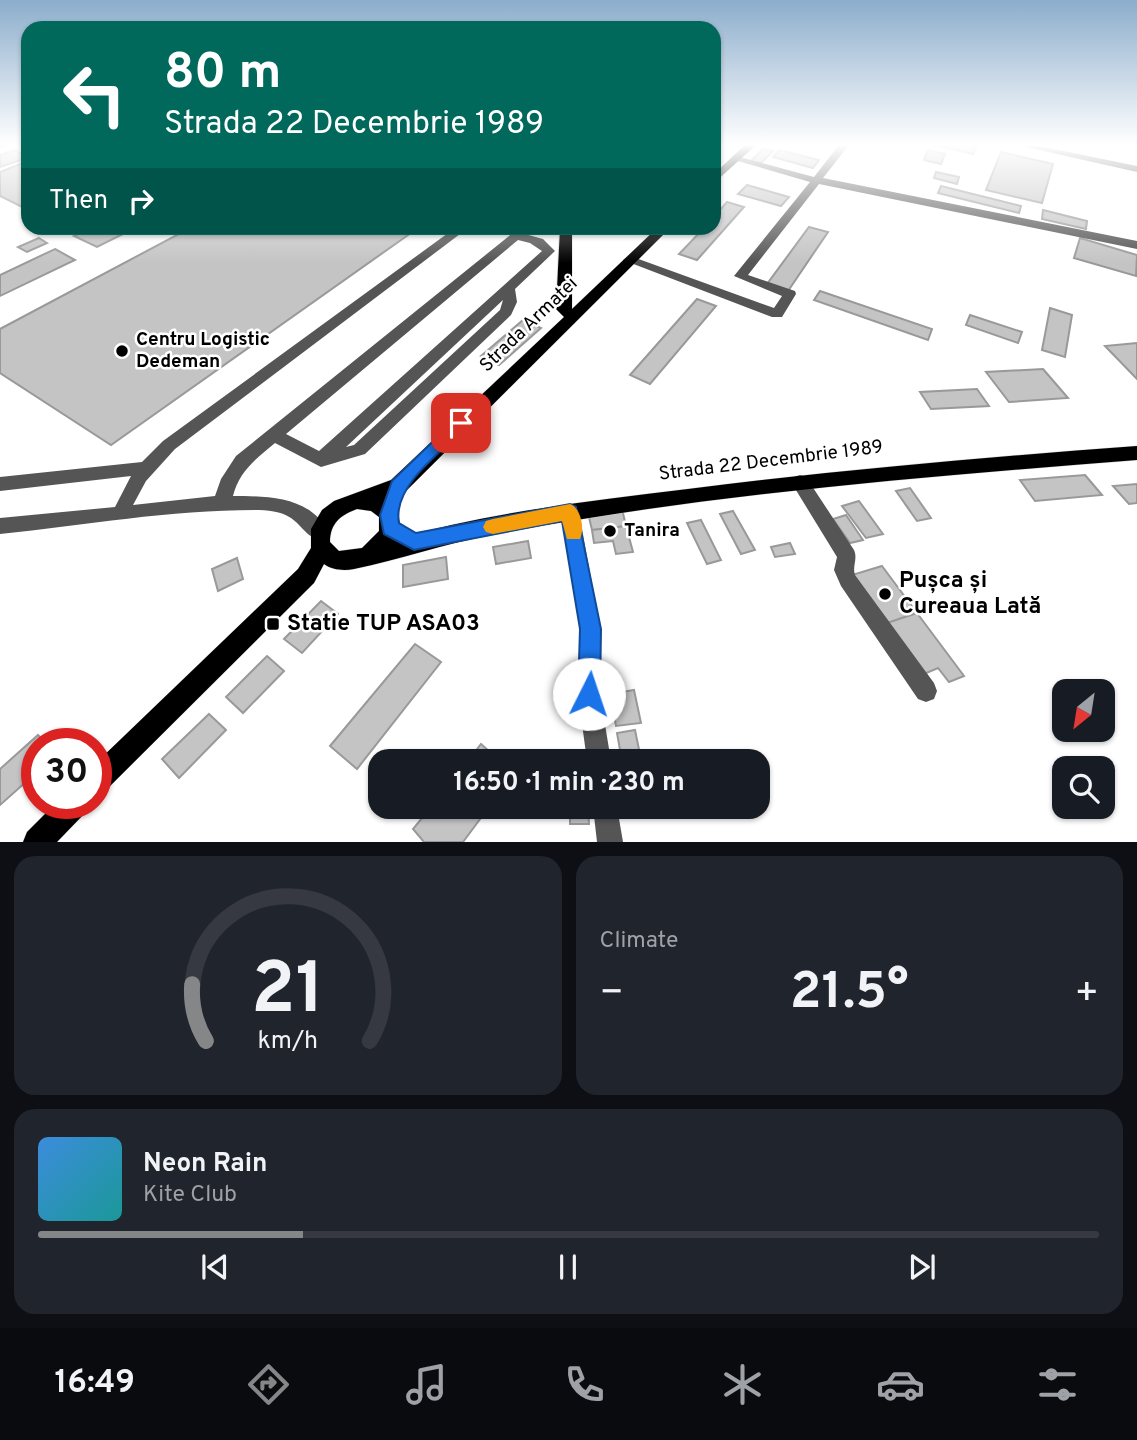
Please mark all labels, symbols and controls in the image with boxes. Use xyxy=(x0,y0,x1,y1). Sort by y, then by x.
text: 80 m xyxy=(164,44,281,106)
icon: left xyxy=(49,49,140,140)
text: Strada 22 Decembrie 1989 xyxy=(164,105,544,145)
icon: right xyxy=(122,182,160,220)
text: Then xyxy=(49,185,108,218)
street label: Strada Armatei xyxy=(475,272,583,378)
place label: Centru Logistic Dedeman xyxy=(136,328,270,374)
marker: Centru Logistic Dedeman xyxy=(114,343,130,359)
pin xyxy=(431,393,491,453)
icon: arrive xyxy=(442,404,480,442)
street label: Strada 22 Decembrie 1989 xyxy=(658,435,884,487)
place label: Tanira xyxy=(624,519,680,543)
marker: Tanira xyxy=(602,523,618,539)
place label: Pușca și Cureaua Lată xyxy=(899,567,1041,622)
marker: Pușca și Cureaua Lată xyxy=(877,586,893,602)
place label: Statie TUP ASA03 xyxy=(287,610,480,639)
marker: Statie TUP ASA03 xyxy=(265,616,281,632)
position arrow xyxy=(552,657,626,731)
north arrow xyxy=(1052,679,1115,742)
map controls xyxy=(1052,679,1115,819)
speed limit sign: 30 xyxy=(21,728,112,819)
button: search xyxy=(1052,756,1115,819)
text: 16:50 · 1 min · 230 m xyxy=(453,767,685,800)
text: Climate xyxy=(600,927,678,956)
text: 21 xyxy=(251,948,325,1040)
text: 21.5° xyxy=(790,961,909,1027)
text: − xyxy=(600,970,624,1019)
text: + xyxy=(1074,970,1099,1019)
text: km/h xyxy=(257,1026,318,1058)
text: Neon Rain xyxy=(143,1148,268,1181)
text: Kite Club xyxy=(143,1181,237,1210)
icon: previous xyxy=(196,1248,234,1286)
icon: pause xyxy=(549,1248,587,1286)
icon: next xyxy=(903,1248,941,1286)
icon: directions xyxy=(244,1360,293,1409)
icon: music xyxy=(402,1360,451,1409)
icon: phone xyxy=(560,1360,609,1409)
icon: climate xyxy=(718,1360,767,1409)
icon: car xyxy=(876,1360,925,1409)
icon: filters xyxy=(1033,1360,1082,1409)
text: 16:49 xyxy=(54,1364,135,1404)

